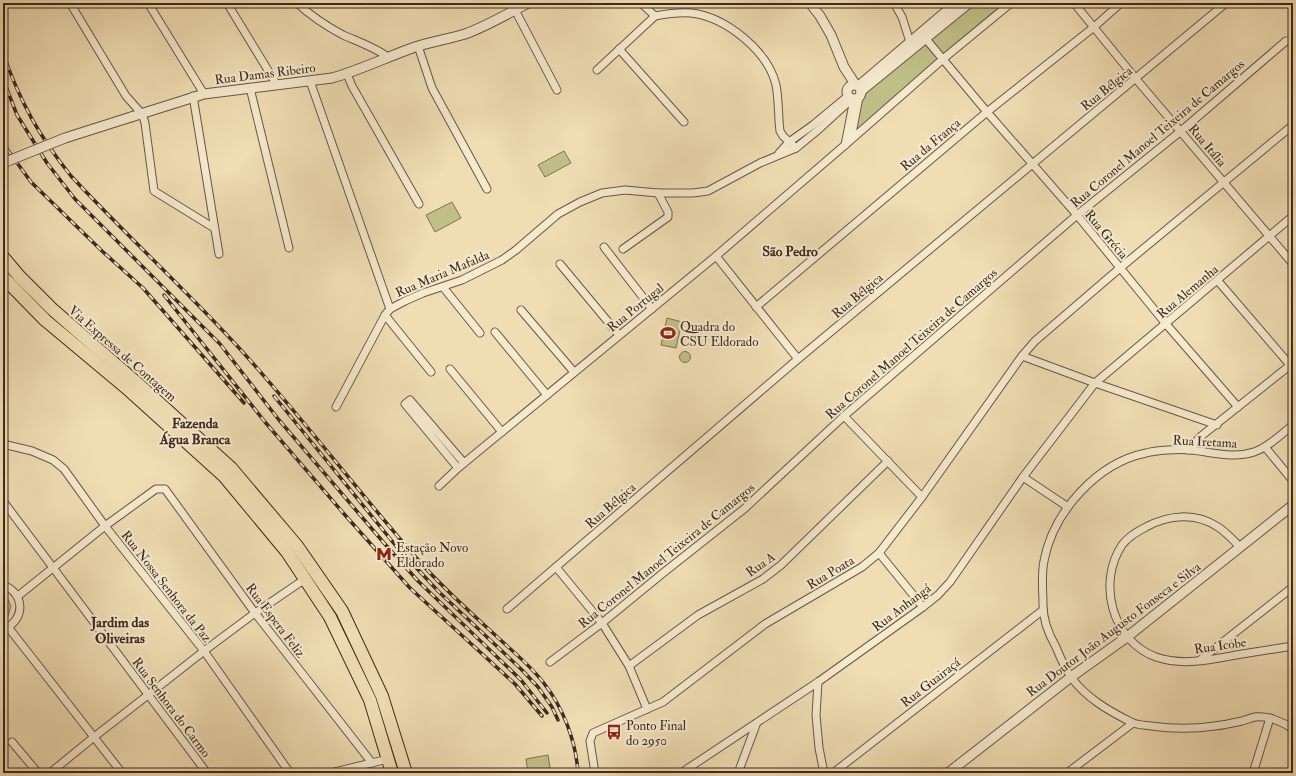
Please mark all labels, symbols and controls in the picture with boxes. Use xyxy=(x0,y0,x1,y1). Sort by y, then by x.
street label: Rua Coronel Manoel Teixeira de Camargos xyxy=(1067,56,1248,211)
street label: Rua Damas Ribeiro xyxy=(214,60,317,88)
street label: Rua Bélgica xyxy=(1078,63,1136,114)
street label: Rua da França xyxy=(897,115,965,175)
street label: Rua Itália xyxy=(1185,121,1230,171)
street label: Rua Grécia xyxy=(1081,207,1132,263)
district label: São Pedro xyxy=(762,243,818,260)
street label: Rua Maria Mafalda xyxy=(393,247,492,301)
street label: Rua Alemanha xyxy=(1154,261,1222,322)
street label: Rua Coronel Manoel Teixeira de Camargos xyxy=(822,264,1001,423)
street label: Rua Bélgica xyxy=(829,269,887,322)
street label: Rua Portugal xyxy=(604,280,668,335)
street label: Via Expressa de Contagem xyxy=(64,302,180,406)
place label: Quadra do CSU Eldorado xyxy=(680,319,759,350)
sports icon: Quadra do CSU Eldorado xyxy=(659,324,677,342)
district label: Fazenda Água Branca xyxy=(159,415,231,449)
street label: Rua Iretama xyxy=(1172,432,1238,452)
street label: Rua Coronel Manoel Teixeira de Camargos xyxy=(575,479,759,632)
street label: Rua Bélgica xyxy=(582,479,640,532)
street label: Rua Nossa Senhora da Paz xyxy=(118,528,215,646)
place label: Estação Novo Eldorado xyxy=(396,540,468,571)
metro station icon: Estação Novo Eldorado xyxy=(375,545,393,563)
street label: Rua A xyxy=(743,549,779,581)
street label: Rua Poata xyxy=(804,552,858,593)
street label: Rua Doutor João Augusto Fonseca e Silva xyxy=(1023,559,1204,701)
street label: Rua Espera Feliz xyxy=(241,580,309,662)
street label: Rua Anhangá xyxy=(869,580,935,635)
district label: Jardim das Oliveiras xyxy=(90,614,149,647)
street label: Rua Icobe xyxy=(1193,634,1248,658)
street label: Rua Guairaçá xyxy=(898,654,964,711)
street label: Rua Senhora do Carmo xyxy=(128,655,214,761)
place label: Ponto Final do 2950 xyxy=(626,718,687,749)
bus stop icon: Ponto Final do 2950 xyxy=(605,723,623,741)

